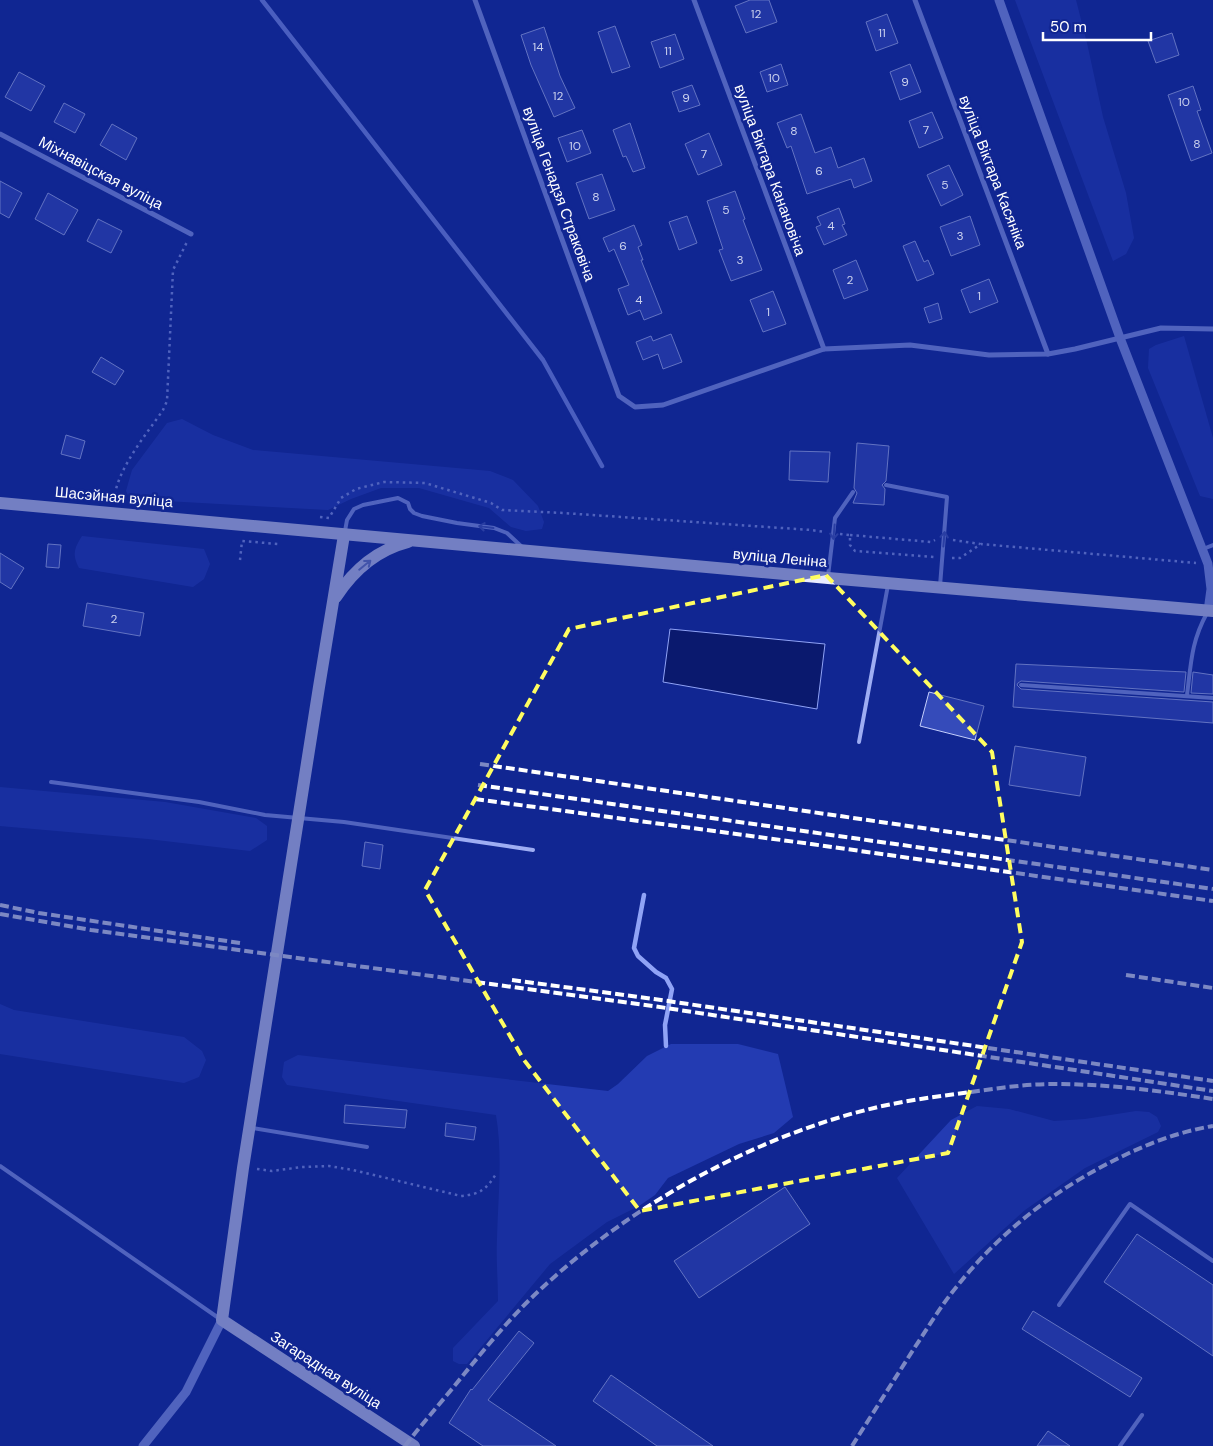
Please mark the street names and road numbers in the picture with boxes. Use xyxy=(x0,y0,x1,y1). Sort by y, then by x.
street label: вуліца Віктара Канановіча xyxy=(730,81,811,259)
street label: вуліца Віктара Касяніка xyxy=(954,92,1032,252)
street label: вуліца Генадзя Страковіча xyxy=(518,104,600,285)
street label: Міхнавіцская вуліца xyxy=(35,132,167,215)
street label: Шасэйная вуліца xyxy=(54,482,174,512)
street label: вуліца Леніна xyxy=(732,544,828,572)
street label: Загарадная вуліца xyxy=(267,1327,386,1414)

